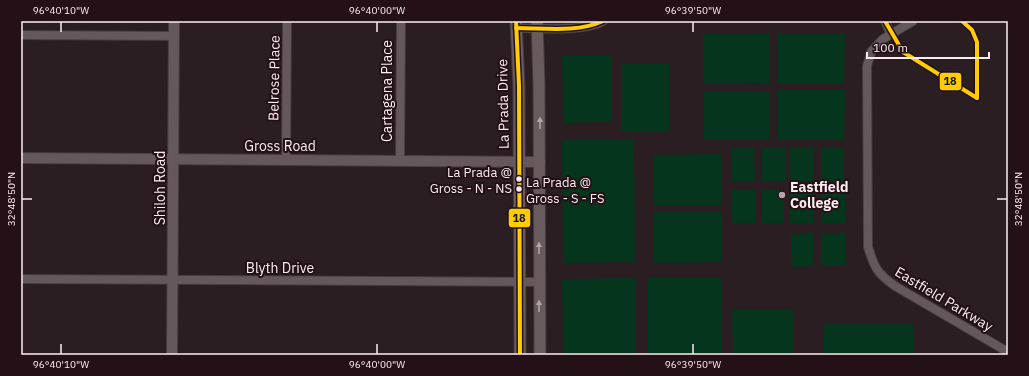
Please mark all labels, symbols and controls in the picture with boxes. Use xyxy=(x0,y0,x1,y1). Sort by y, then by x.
text: 96°40'10"W xyxy=(33,4,89,17)
text: 96°40'00"W xyxy=(349,4,405,17)
text: 96°39'50"W xyxy=(665,4,721,17)
scale bar xyxy=(867,34,989,60)
street label: Belrose Place xyxy=(264,35,284,121)
street label: Cartagena Place xyxy=(378,40,396,142)
text: 100 m xyxy=(873,40,908,55)
street label: La Prada Drive xyxy=(493,58,513,149)
line badge: 18 xyxy=(939,72,962,91)
text: 18 xyxy=(943,74,957,88)
one-way arrow xyxy=(536,117,543,129)
street label: Gross Road xyxy=(244,137,316,155)
street label: Shiloh Road xyxy=(151,151,169,225)
place label: La Prada @ Gross - N - NS xyxy=(430,164,512,197)
text: 32°48'50"N xyxy=(5,172,18,226)
text: 32°48'50"N xyxy=(1012,172,1025,226)
marker: La Prada @ Gross - N - NS xyxy=(514,174,524,184)
place label: La Prada @ Gross - S - FS xyxy=(526,174,605,207)
place label: Eastfield College xyxy=(790,178,848,212)
marker: La Prada @ Gross - S - FS xyxy=(514,184,524,194)
marker: Eastfield College xyxy=(777,190,787,200)
line badge: 18 xyxy=(508,208,531,228)
text: 18 xyxy=(512,211,526,225)
one-way arrow xyxy=(536,241,542,254)
street label: Blyth Drive xyxy=(246,259,315,277)
street label: Eastfield Parkway xyxy=(892,263,996,335)
one-way arrow xyxy=(536,299,542,312)
text: 96°40'10"W xyxy=(33,358,89,371)
text: 96°40'00"W xyxy=(349,358,405,371)
text: 96°39'50"W xyxy=(665,358,721,371)

